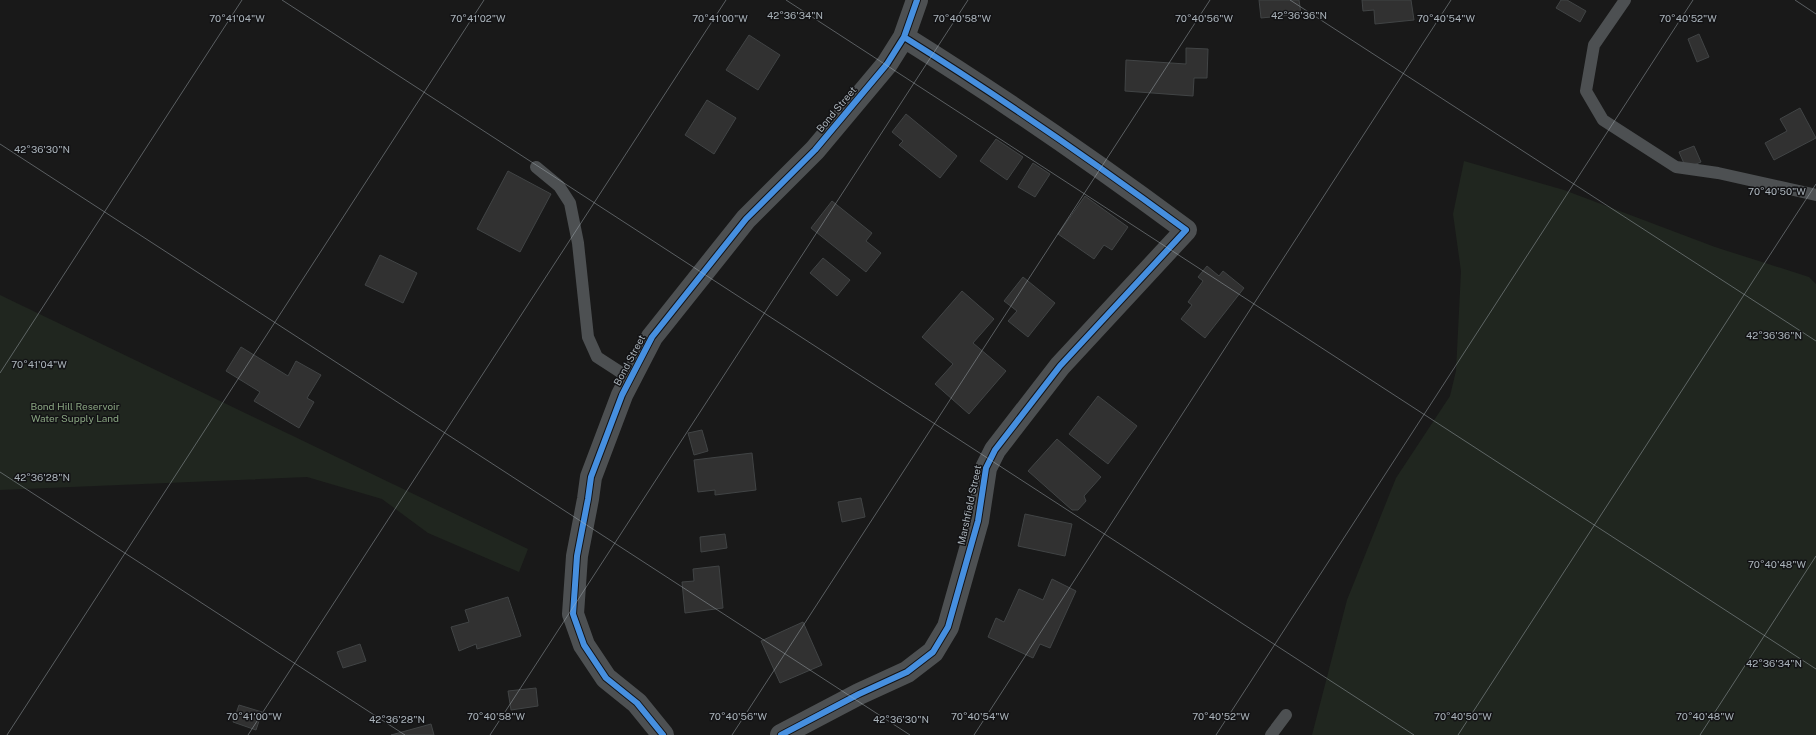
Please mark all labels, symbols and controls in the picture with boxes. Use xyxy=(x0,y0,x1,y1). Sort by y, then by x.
text: 42°36'34"N xyxy=(767,9,823,21)
text: 42°36'36"N xyxy=(1271,9,1327,21)
text: 70°41'04"W xyxy=(209,12,265,24)
text: 70°41'02"W xyxy=(450,12,506,24)
text: 70°41'00"W xyxy=(692,12,748,24)
text: 70°40'58"W xyxy=(933,12,992,24)
text: 70°40'56"W xyxy=(1175,12,1233,24)
text: 70°40'54"W xyxy=(1417,12,1475,24)
text: 70°40'52"W xyxy=(1659,12,1717,24)
street label: Bond Street xyxy=(813,84,859,134)
text: 42°36'30"N xyxy=(14,143,70,155)
text: 70°40'50"W xyxy=(1748,185,1806,197)
text: 42°36'36"N xyxy=(1746,329,1802,341)
street label: Bond Street xyxy=(611,332,647,387)
text: 70°41'04"W xyxy=(11,358,67,370)
park label: Bond Hill Reservoir Water Supply Land xyxy=(30,400,120,424)
street label: Marshfield Street xyxy=(955,464,983,546)
text: 42°36'28"N xyxy=(14,471,70,483)
text: 70°40'48"W xyxy=(1748,558,1806,570)
text: 42°36'34"N xyxy=(1746,657,1802,669)
text: 70°41'00"W xyxy=(226,710,282,722)
text: 70°40'58"W xyxy=(467,710,526,722)
text: 70°40'56"W xyxy=(709,710,767,722)
text: 70°40'54"W xyxy=(951,710,1009,722)
text: 70°40'52"W xyxy=(1192,710,1250,722)
text: 70°40'50"W xyxy=(1434,710,1492,722)
text: 70°40'48"W xyxy=(1676,710,1734,722)
text: 42°36'28"N xyxy=(369,713,425,725)
text: 42°36'30"N xyxy=(873,713,929,725)

